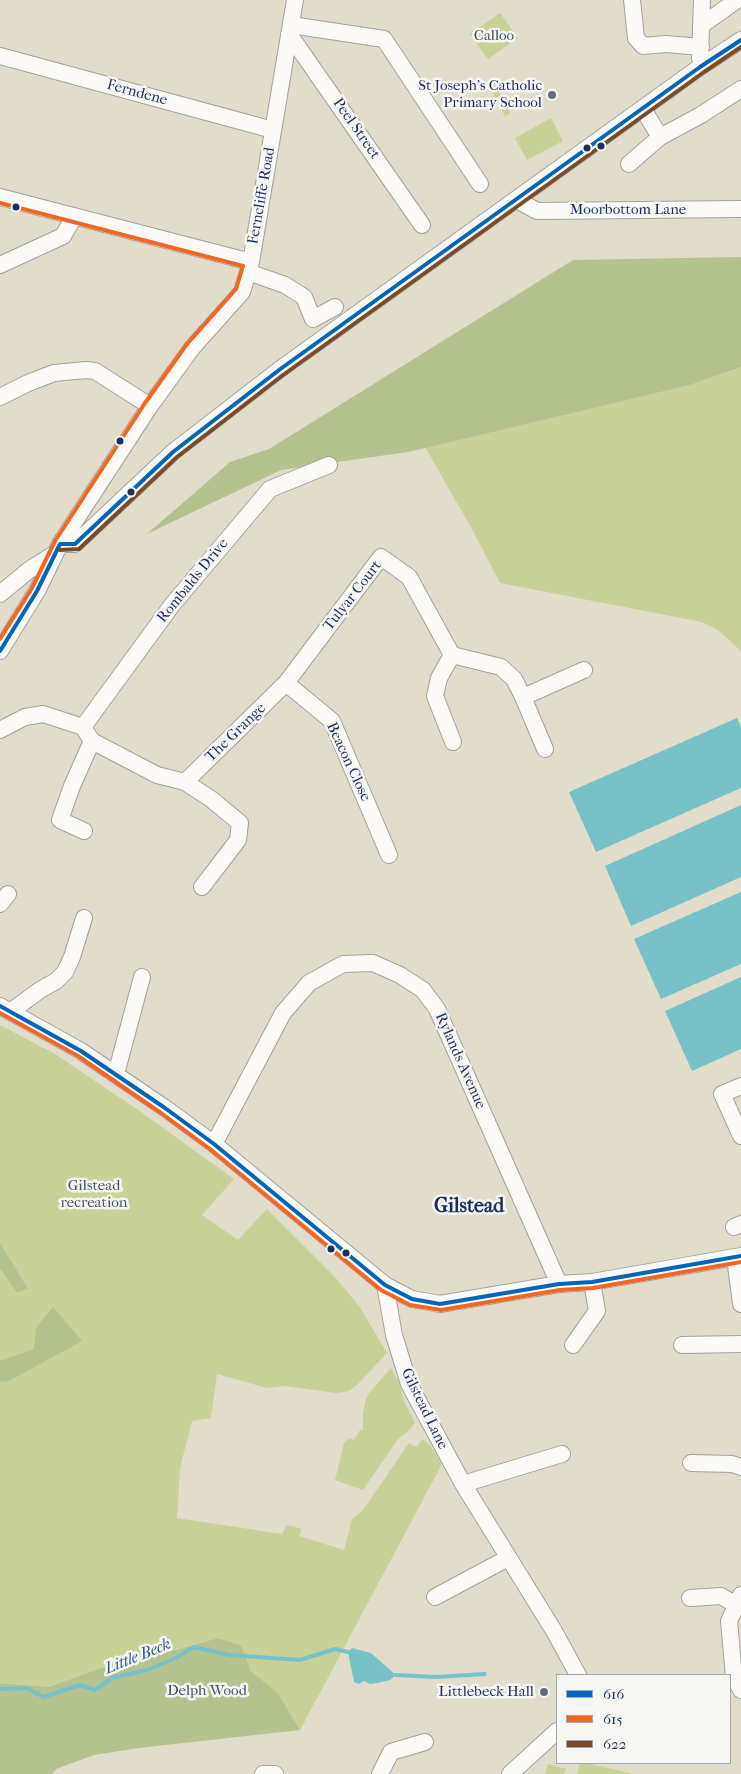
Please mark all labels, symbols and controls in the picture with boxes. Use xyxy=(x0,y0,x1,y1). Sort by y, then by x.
park label: Calloo xyxy=(474,27,514,45)
street label: Ferndene xyxy=(105,76,169,110)
place label: St Joseph's Catholic Primary School xyxy=(418,77,542,112)
marker: St Joseph's Catholic Primary School xyxy=(546,89,558,101)
street label: Peel Street xyxy=(328,95,384,163)
unlabelled marker xyxy=(596,141,606,151)
unlabelled marker xyxy=(582,143,592,153)
street label: Ferncliffe Road xyxy=(245,146,279,246)
street label: Moorbottom Lane xyxy=(570,201,686,219)
unlabelled marker xyxy=(11,202,21,212)
unlabelled marker xyxy=(115,436,125,446)
unlabelled marker xyxy=(126,487,136,497)
street label: Rombalds Drive xyxy=(154,535,232,627)
street label: Tulyar Court xyxy=(320,557,386,635)
street label: The Grange xyxy=(202,700,270,766)
street label: Beacon Close xyxy=(322,720,374,804)
street label: Rylands Avenue xyxy=(431,1010,489,1112)
park label: Gilstead recreation xyxy=(61,1177,127,1212)
district label: Gilstead xyxy=(434,1195,504,1219)
unlabelled marker xyxy=(326,1244,336,1254)
unlabelled marker xyxy=(341,1248,351,1258)
street label: Gilstead Lane xyxy=(397,1366,451,1452)
water label: Little Beck xyxy=(102,1635,174,1679)
legend xyxy=(556,1674,731,1764)
park label: Delph Wood xyxy=(167,1682,247,1700)
place label: Littlebeck Hall xyxy=(439,1683,534,1701)
text: 616 xyxy=(603,1685,624,1703)
marker: Littlebeck Hall xyxy=(538,1686,550,1698)
text: 615 xyxy=(603,1710,623,1728)
text: 622 xyxy=(603,1735,627,1753)

